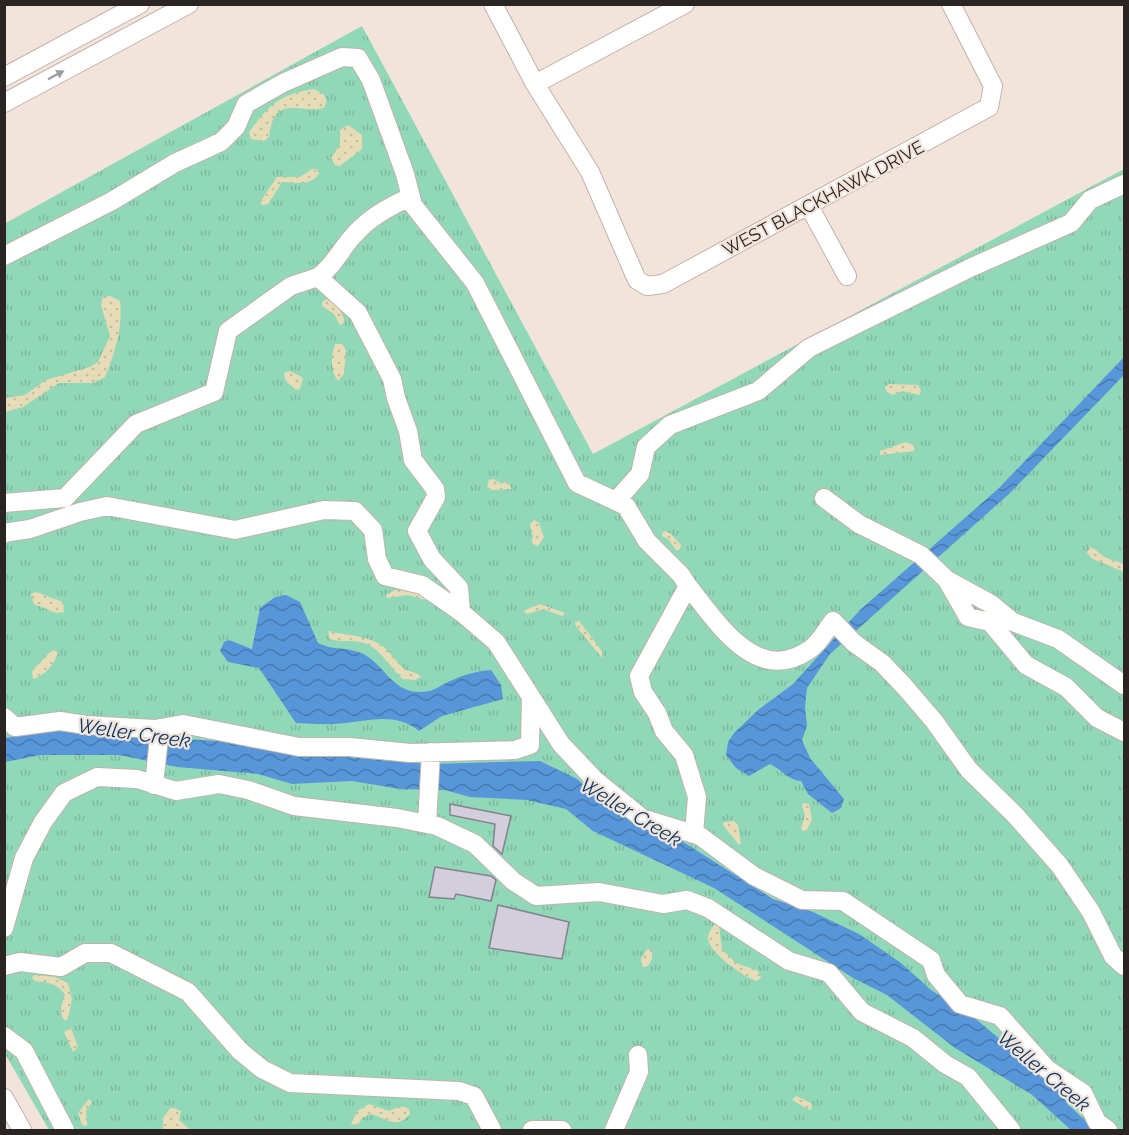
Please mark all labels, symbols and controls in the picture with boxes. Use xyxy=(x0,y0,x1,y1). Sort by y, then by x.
one-way arrow xyxy=(48,70,65,80)
street label: WEST BLACKHAWK DRIVE xyxy=(719,136,927,260)
water label: Weller Creek xyxy=(76,713,192,753)
water label: Weller Creek xyxy=(576,772,686,852)
water label: Weller Creek xyxy=(993,1025,1096,1117)

